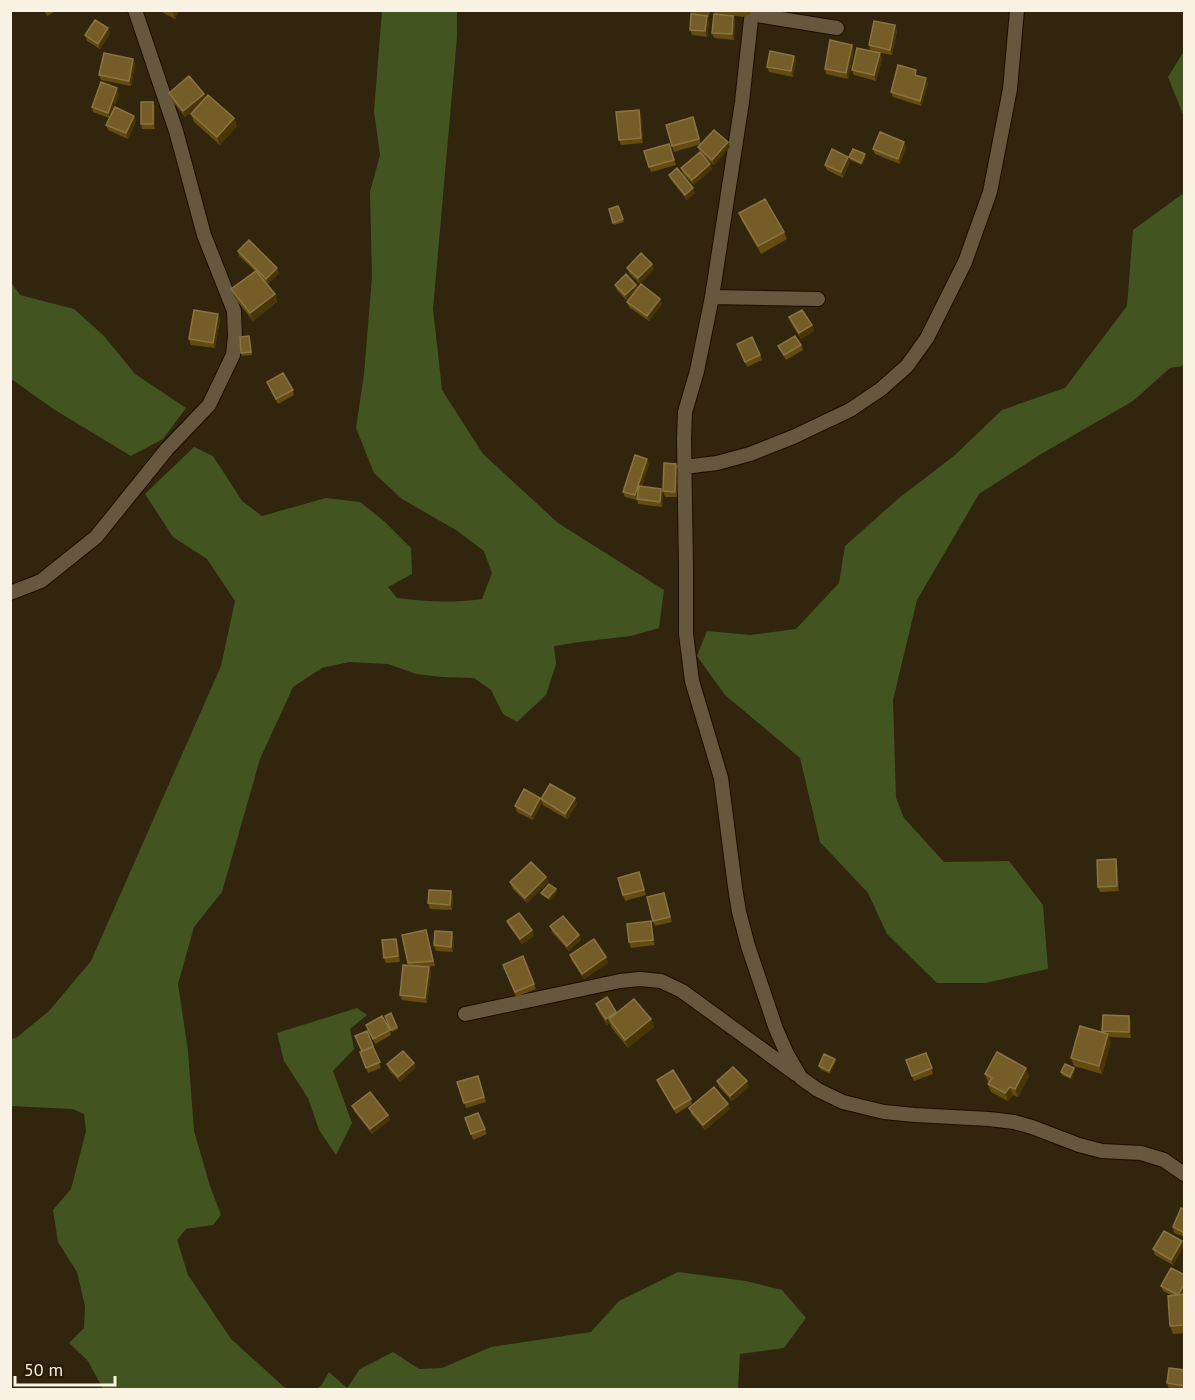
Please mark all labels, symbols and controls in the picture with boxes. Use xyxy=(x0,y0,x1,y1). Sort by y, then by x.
scale bar xyxy=(15,1349,116,1387)
text: 50 m xyxy=(24,1358,63,1381)

